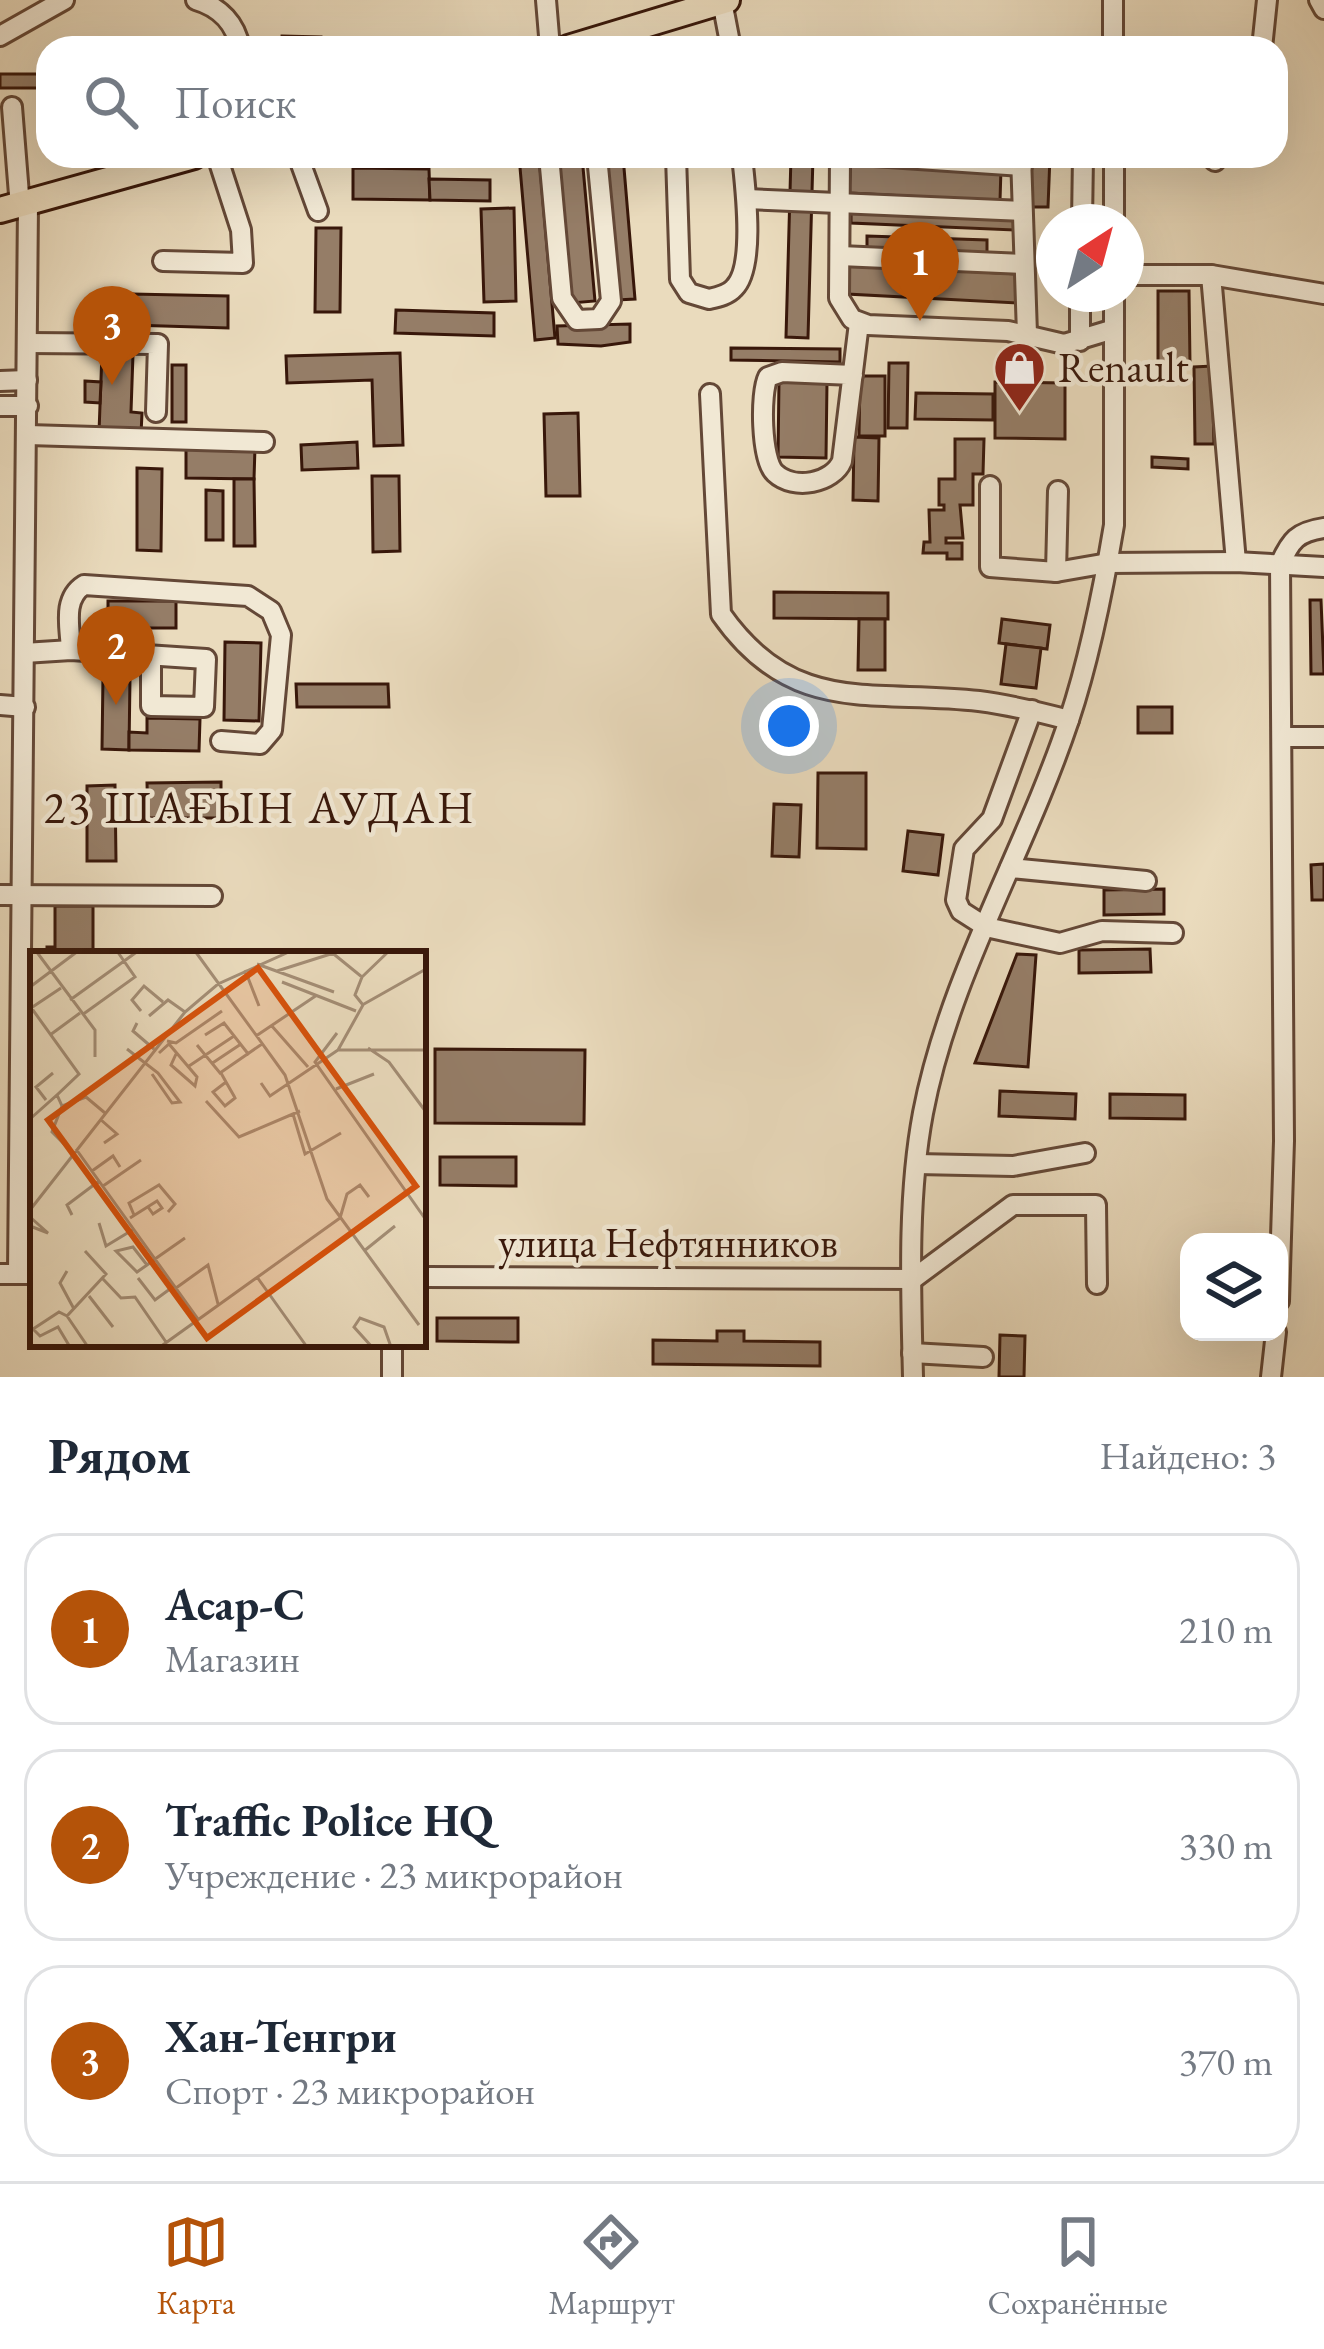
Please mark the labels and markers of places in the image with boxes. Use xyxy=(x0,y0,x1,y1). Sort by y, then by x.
pin: 1 xyxy=(881,222,959,321)
pin: 3 xyxy=(73,286,151,385)
shop icon: Renault xyxy=(991,339,1047,413)
place label: Renault xyxy=(1058,340,1189,395)
pin: 2 xyxy=(77,606,155,705)

